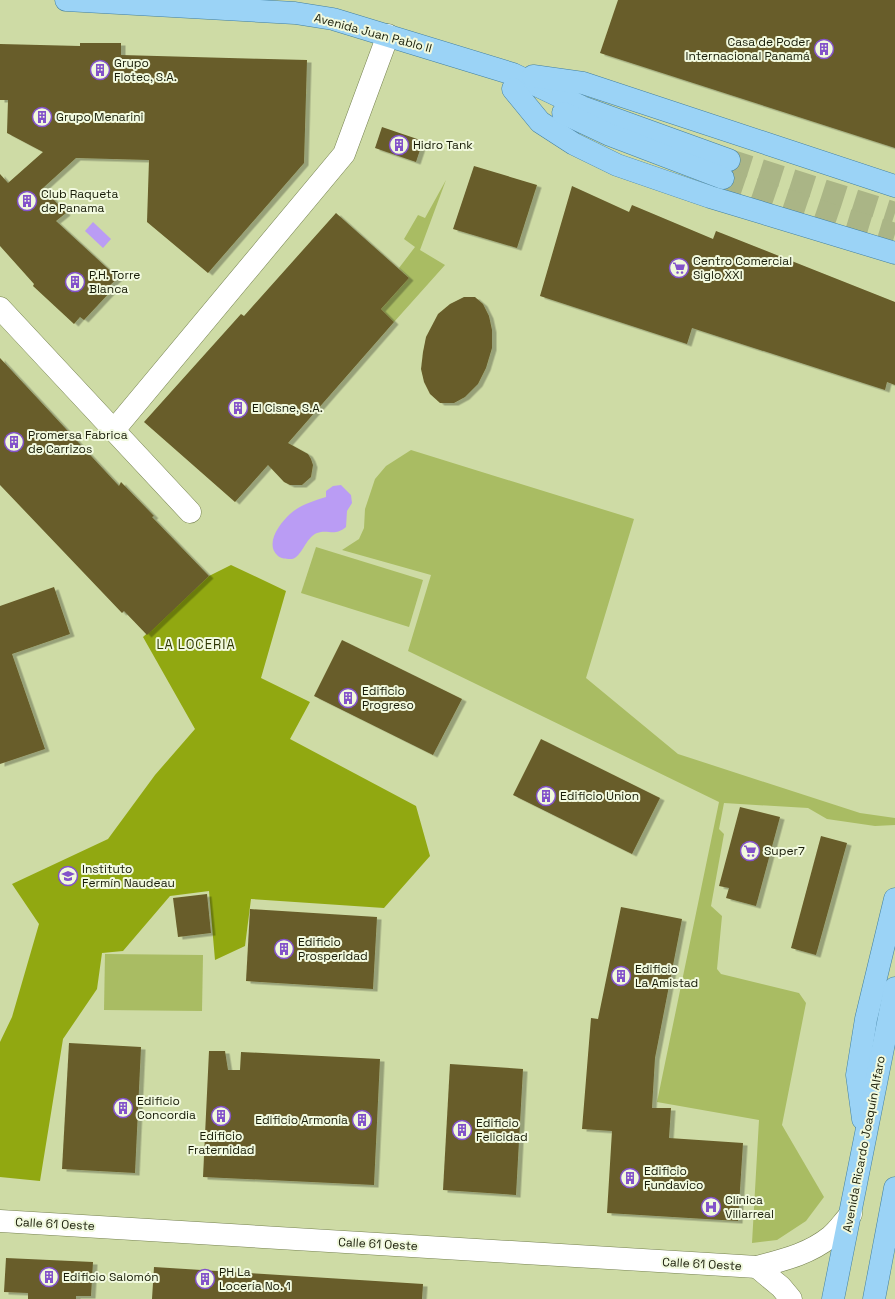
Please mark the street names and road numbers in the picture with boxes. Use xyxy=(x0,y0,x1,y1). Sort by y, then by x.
street label: Avenida Juan Pablo II xyxy=(312,10,434,56)
street label: Avenida Ricardo Joaquín Alfaro xyxy=(839,1054,889,1234)
street label: Calle 61 Oeste xyxy=(15,1214,95,1234)
street label: Calle 61 Oeste xyxy=(338,1234,418,1254)
street label: Calle 61 Oeste xyxy=(662,1254,742,1274)

